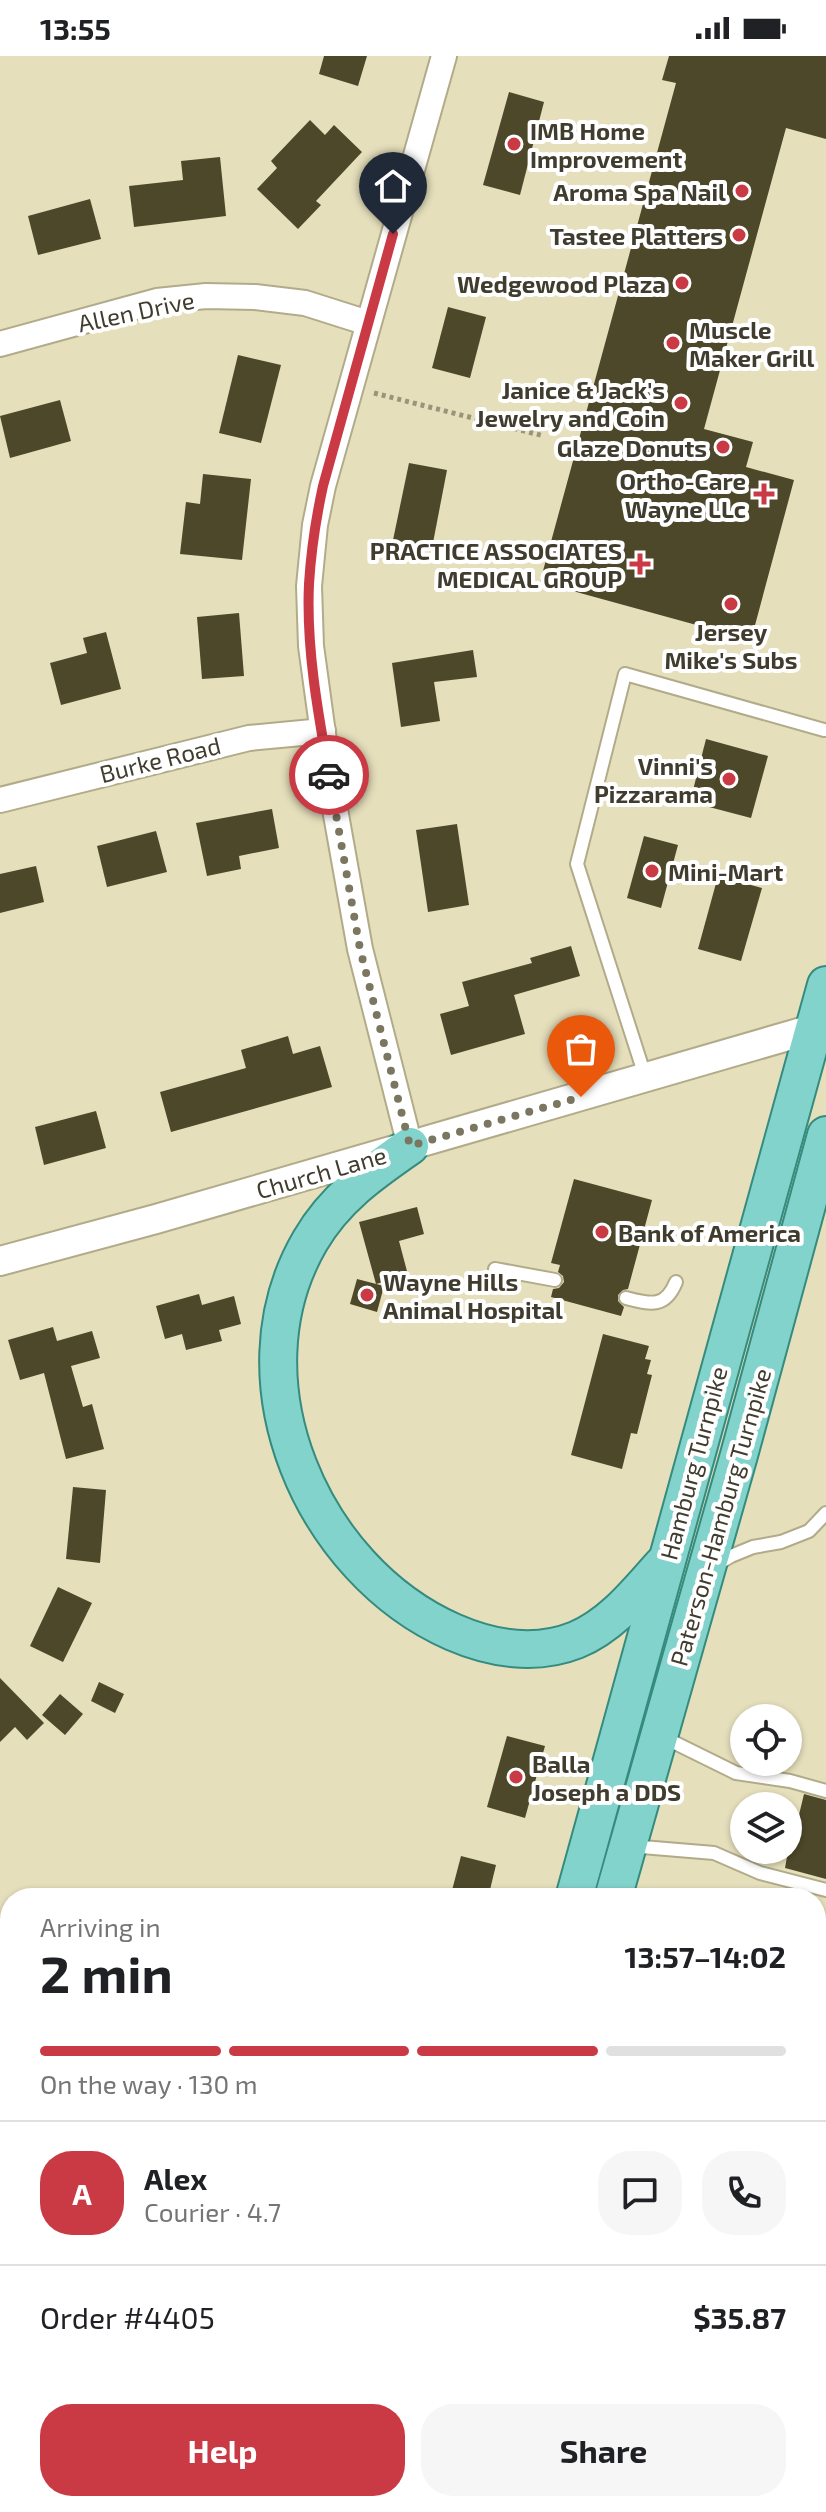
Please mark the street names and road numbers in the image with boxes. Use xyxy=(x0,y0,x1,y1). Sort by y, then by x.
street label: Allen Drive xyxy=(75,285,197,337)
street label: Burke Road xyxy=(97,730,223,788)
street label: Church Lane xyxy=(253,1140,389,1204)
street label: Hamburg Turnpike xyxy=(653,1363,733,1563)
street label: Paterson-Hamburg Turnpike xyxy=(664,1365,776,1669)

